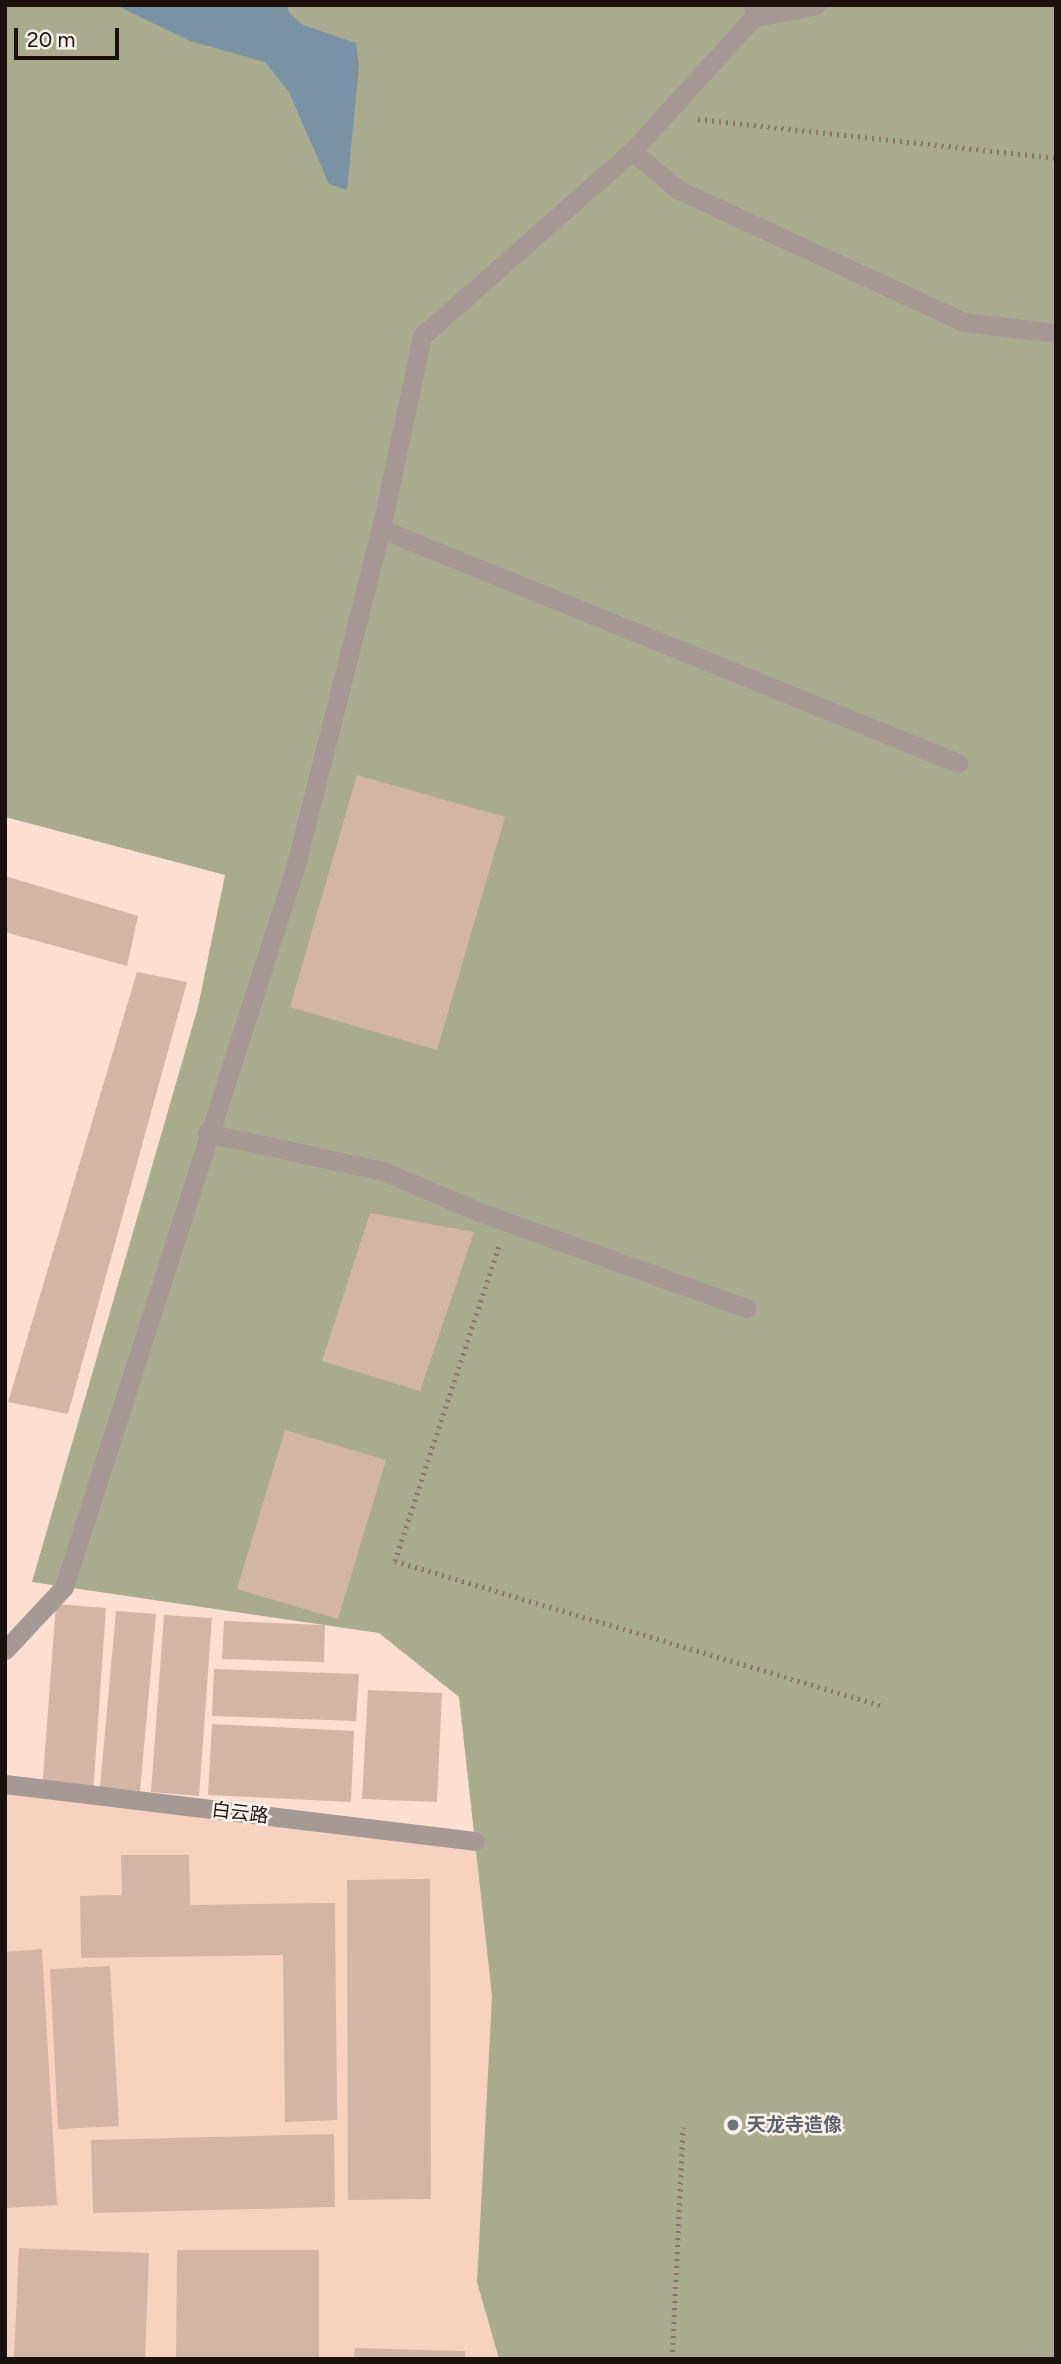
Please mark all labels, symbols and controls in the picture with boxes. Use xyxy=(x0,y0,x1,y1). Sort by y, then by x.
scale bar xyxy=(18,14,122,58)
text: 20 m xyxy=(27,27,75,52)
street label: 白云路 xyxy=(210,1798,270,1828)
place label: 天龙寺造像 xyxy=(747,2114,842,2136)
marker: 天龙寺造像 xyxy=(725,2117,741,2133)

